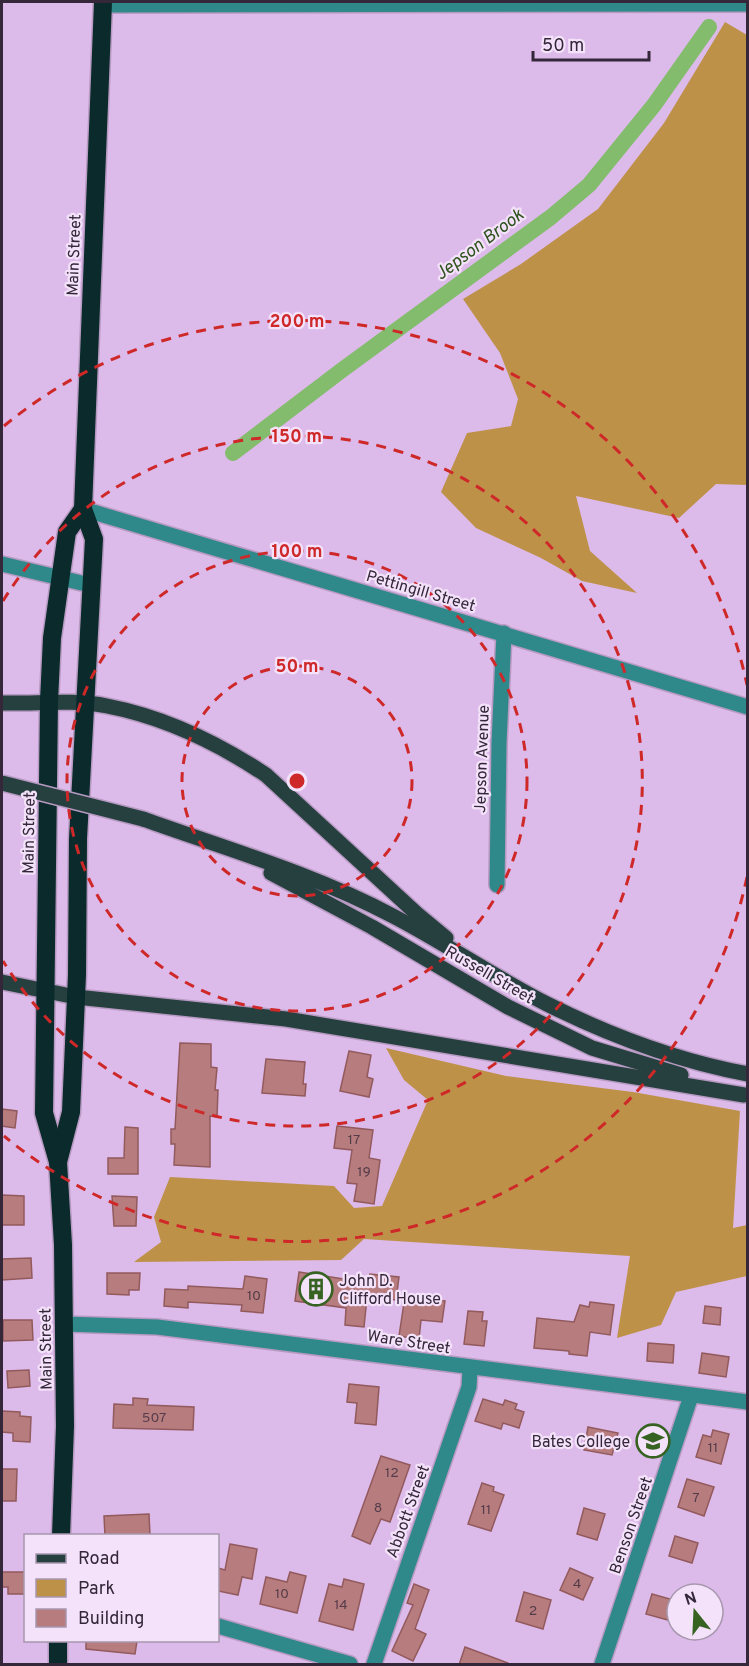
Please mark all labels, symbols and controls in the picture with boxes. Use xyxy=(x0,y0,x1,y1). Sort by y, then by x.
scale bar xyxy=(533,24,648,62)
text: 50 m xyxy=(542,35,584,58)
water label: Jepson Brook xyxy=(431,204,530,286)
street label: Main Street xyxy=(64,214,86,296)
text: 200 m xyxy=(269,311,325,334)
text: 150 m xyxy=(272,426,322,449)
text: 100 m xyxy=(271,541,323,564)
street label: Pettingill Street xyxy=(364,567,477,617)
text: 50 m xyxy=(275,656,319,679)
street label: Jepson Avenue xyxy=(471,705,495,813)
centre of rings xyxy=(287,771,307,791)
street label: Main Street xyxy=(19,792,41,874)
street label: Russell Street xyxy=(441,942,537,1009)
house number: 17 xyxy=(348,1132,360,1149)
house number: 19 xyxy=(357,1164,371,1181)
building icon: John D. Clifford House xyxy=(298,1271,334,1307)
place label: John D. Clifford House xyxy=(339,1272,441,1310)
house number: 10 xyxy=(247,1288,261,1305)
street label: Main Street xyxy=(36,1308,58,1390)
street label: Ware Street xyxy=(366,1327,452,1359)
house number: 507 xyxy=(142,1410,166,1427)
school or university icon: Bates College xyxy=(635,1423,671,1459)
place label: Bates College xyxy=(531,1433,630,1453)
house number: 11 xyxy=(708,1440,718,1457)
street label: Abbott Street xyxy=(383,1462,435,1561)
house number: 12 xyxy=(385,1465,399,1482)
street label: Benson Street xyxy=(606,1474,658,1577)
house number: 7 xyxy=(692,1490,700,1507)
house number: 8 xyxy=(374,1500,382,1517)
house number: 11 xyxy=(481,1502,491,1519)
legend xyxy=(24,1534,219,1642)
text: Road xyxy=(78,1548,120,1571)
house number: 4 xyxy=(573,1576,581,1593)
text: Park xyxy=(78,1578,115,1601)
north arrow xyxy=(665,1582,725,1642)
house number: 10 xyxy=(275,1586,289,1603)
text: N xyxy=(682,1588,700,1611)
house number: 14 xyxy=(334,1597,348,1614)
house number: 2 xyxy=(529,1603,537,1620)
text: Building xyxy=(78,1608,144,1631)

